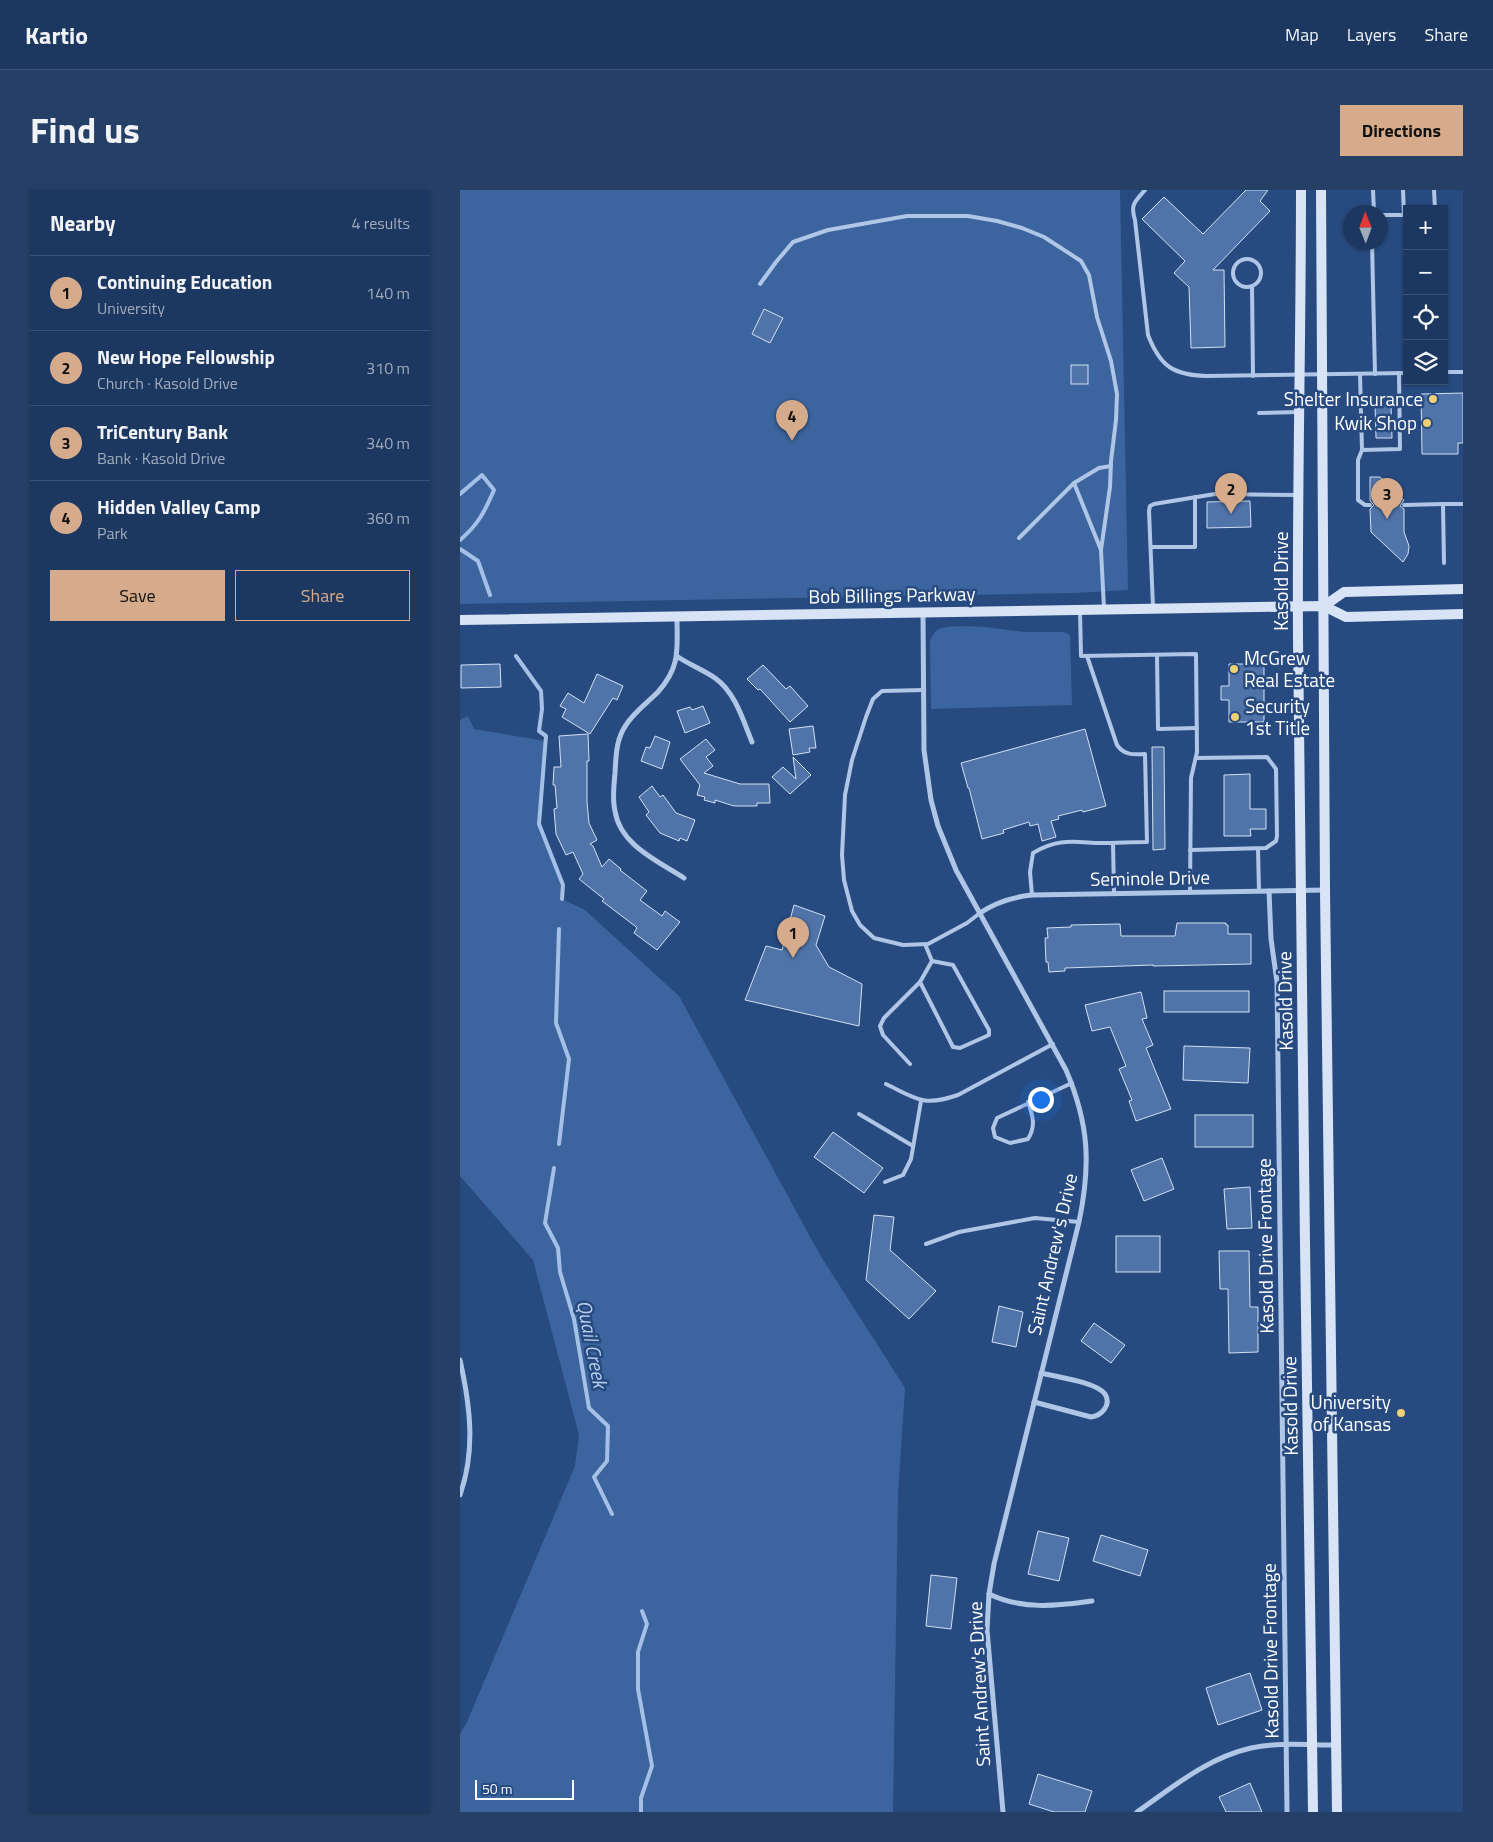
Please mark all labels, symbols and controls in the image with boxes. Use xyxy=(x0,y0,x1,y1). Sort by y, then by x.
text: Kartio xyxy=(25,17,88,53)
text: Map xyxy=(1285,21,1319,48)
text: Layers xyxy=(1347,21,1396,48)
text: Share xyxy=(1424,21,1468,48)
text: Find us xyxy=(30,103,140,157)
button: Directions xyxy=(1340,105,1463,156)
north arrow xyxy=(1343,205,1388,250)
map controls xyxy=(1403,205,1448,385)
button: + xyxy=(1403,205,1448,250)
text: Nearby xyxy=(50,207,115,239)
text: 4 results xyxy=(351,211,410,235)
button: − xyxy=(1403,250,1448,295)
text: Continuing Education xyxy=(97,267,272,296)
text: 1 xyxy=(62,281,70,305)
text: 140 m xyxy=(366,281,410,305)
button: locate xyxy=(1403,295,1448,340)
text: University xyxy=(97,296,165,320)
button: layers xyxy=(1403,340,1448,385)
text: New Hope Fellowship xyxy=(97,342,275,371)
text: 2 xyxy=(62,356,70,380)
text: 310 m xyxy=(366,356,410,380)
text: Church · Kasold Drive xyxy=(97,371,238,395)
place label: Shelter Insurance xyxy=(1284,384,1423,413)
marker: Shelter Insurance xyxy=(1427,393,1439,405)
pin: 4 xyxy=(776,400,808,441)
place label: Kwik Shop xyxy=(1334,408,1417,437)
text: TriCentury Bank xyxy=(97,417,228,446)
marker: Kwik Shop xyxy=(1421,417,1433,429)
text: 3 xyxy=(62,431,70,455)
text: 340 m xyxy=(366,431,410,455)
text: Bank · Kasold Drive xyxy=(97,446,225,470)
pin: 2 xyxy=(1215,473,1247,514)
pin: 3 xyxy=(1371,478,1403,519)
text: Hidden Valley Camp xyxy=(97,492,261,521)
text: 4 xyxy=(62,506,70,530)
text: 360 m xyxy=(366,506,410,530)
text: Park xyxy=(97,521,128,545)
street label: Kasold Drive xyxy=(1266,531,1295,631)
button: Save xyxy=(50,570,225,621)
button: Share xyxy=(235,570,410,621)
street label: Bob Billings Parkway xyxy=(808,579,976,610)
place label: McGrew Real Estate xyxy=(1244,643,1335,694)
marker: McGrew Real Estate xyxy=(1228,663,1240,675)
place label: Security 1st Title xyxy=(1245,691,1310,742)
marker: Security 1st Title xyxy=(1229,711,1241,723)
street label: Seminole Drive xyxy=(1090,862,1210,893)
pin: 1 xyxy=(777,917,809,958)
street label: Kasold Drive xyxy=(1269,951,1300,1051)
your location xyxy=(1028,1087,1054,1113)
street label: Kasold Drive Frontage xyxy=(1248,1158,1281,1334)
street label: Saint Andrew's Drive xyxy=(1019,1170,1084,1338)
water label: Quail Creek xyxy=(569,1297,617,1393)
street label: Kasold Drive xyxy=(1274,1356,1305,1456)
place label: University of Kansas xyxy=(1310,1387,1391,1438)
marker: University of Kansas xyxy=(1395,1407,1407,1419)
street label: Kasold Drive Frontage xyxy=(1253,1563,1286,1739)
street label: Saint Andrew's Drive xyxy=(960,1601,997,1767)
scale bar xyxy=(475,1777,574,1800)
text: 50 m xyxy=(482,1778,512,1799)

